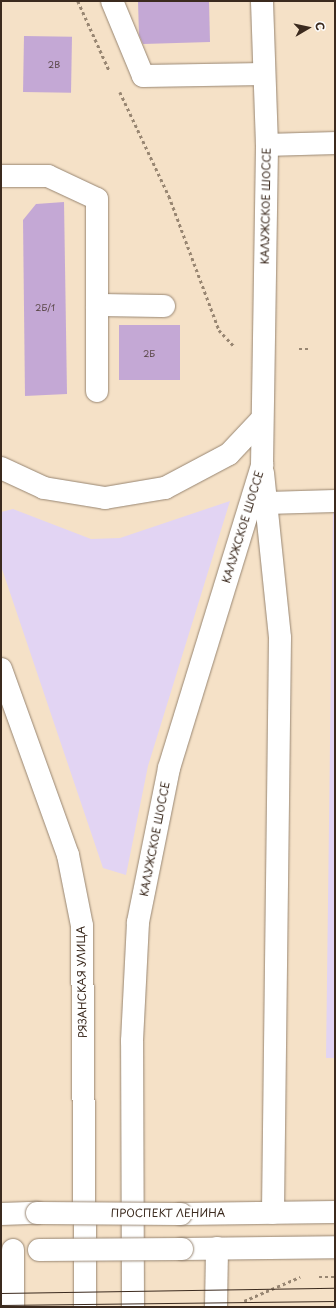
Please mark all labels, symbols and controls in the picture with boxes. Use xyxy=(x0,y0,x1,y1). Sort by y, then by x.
north arrow xyxy=(288,8,328,48)
text: С xyxy=(311,21,329,31)
house number: 2В xyxy=(48,59,60,69)
street label: КАЛУЖСКОЕ ШОССЕ xyxy=(258,147,274,265)
house number: 2Б/1 xyxy=(35,302,55,312)
house number: 2Б xyxy=(143,348,155,358)
street label: КАЛУЖСКОЕ ШОССЕ xyxy=(219,468,267,586)
street label: КАЛУЖСКОЕ ШОССЕ xyxy=(137,780,173,898)
street label: РЯЗАНСКАЯ УЛИЦА xyxy=(74,926,90,1038)
street label: ПРОСПЕКТ ЛЕНИНА xyxy=(110,1206,226,1220)

